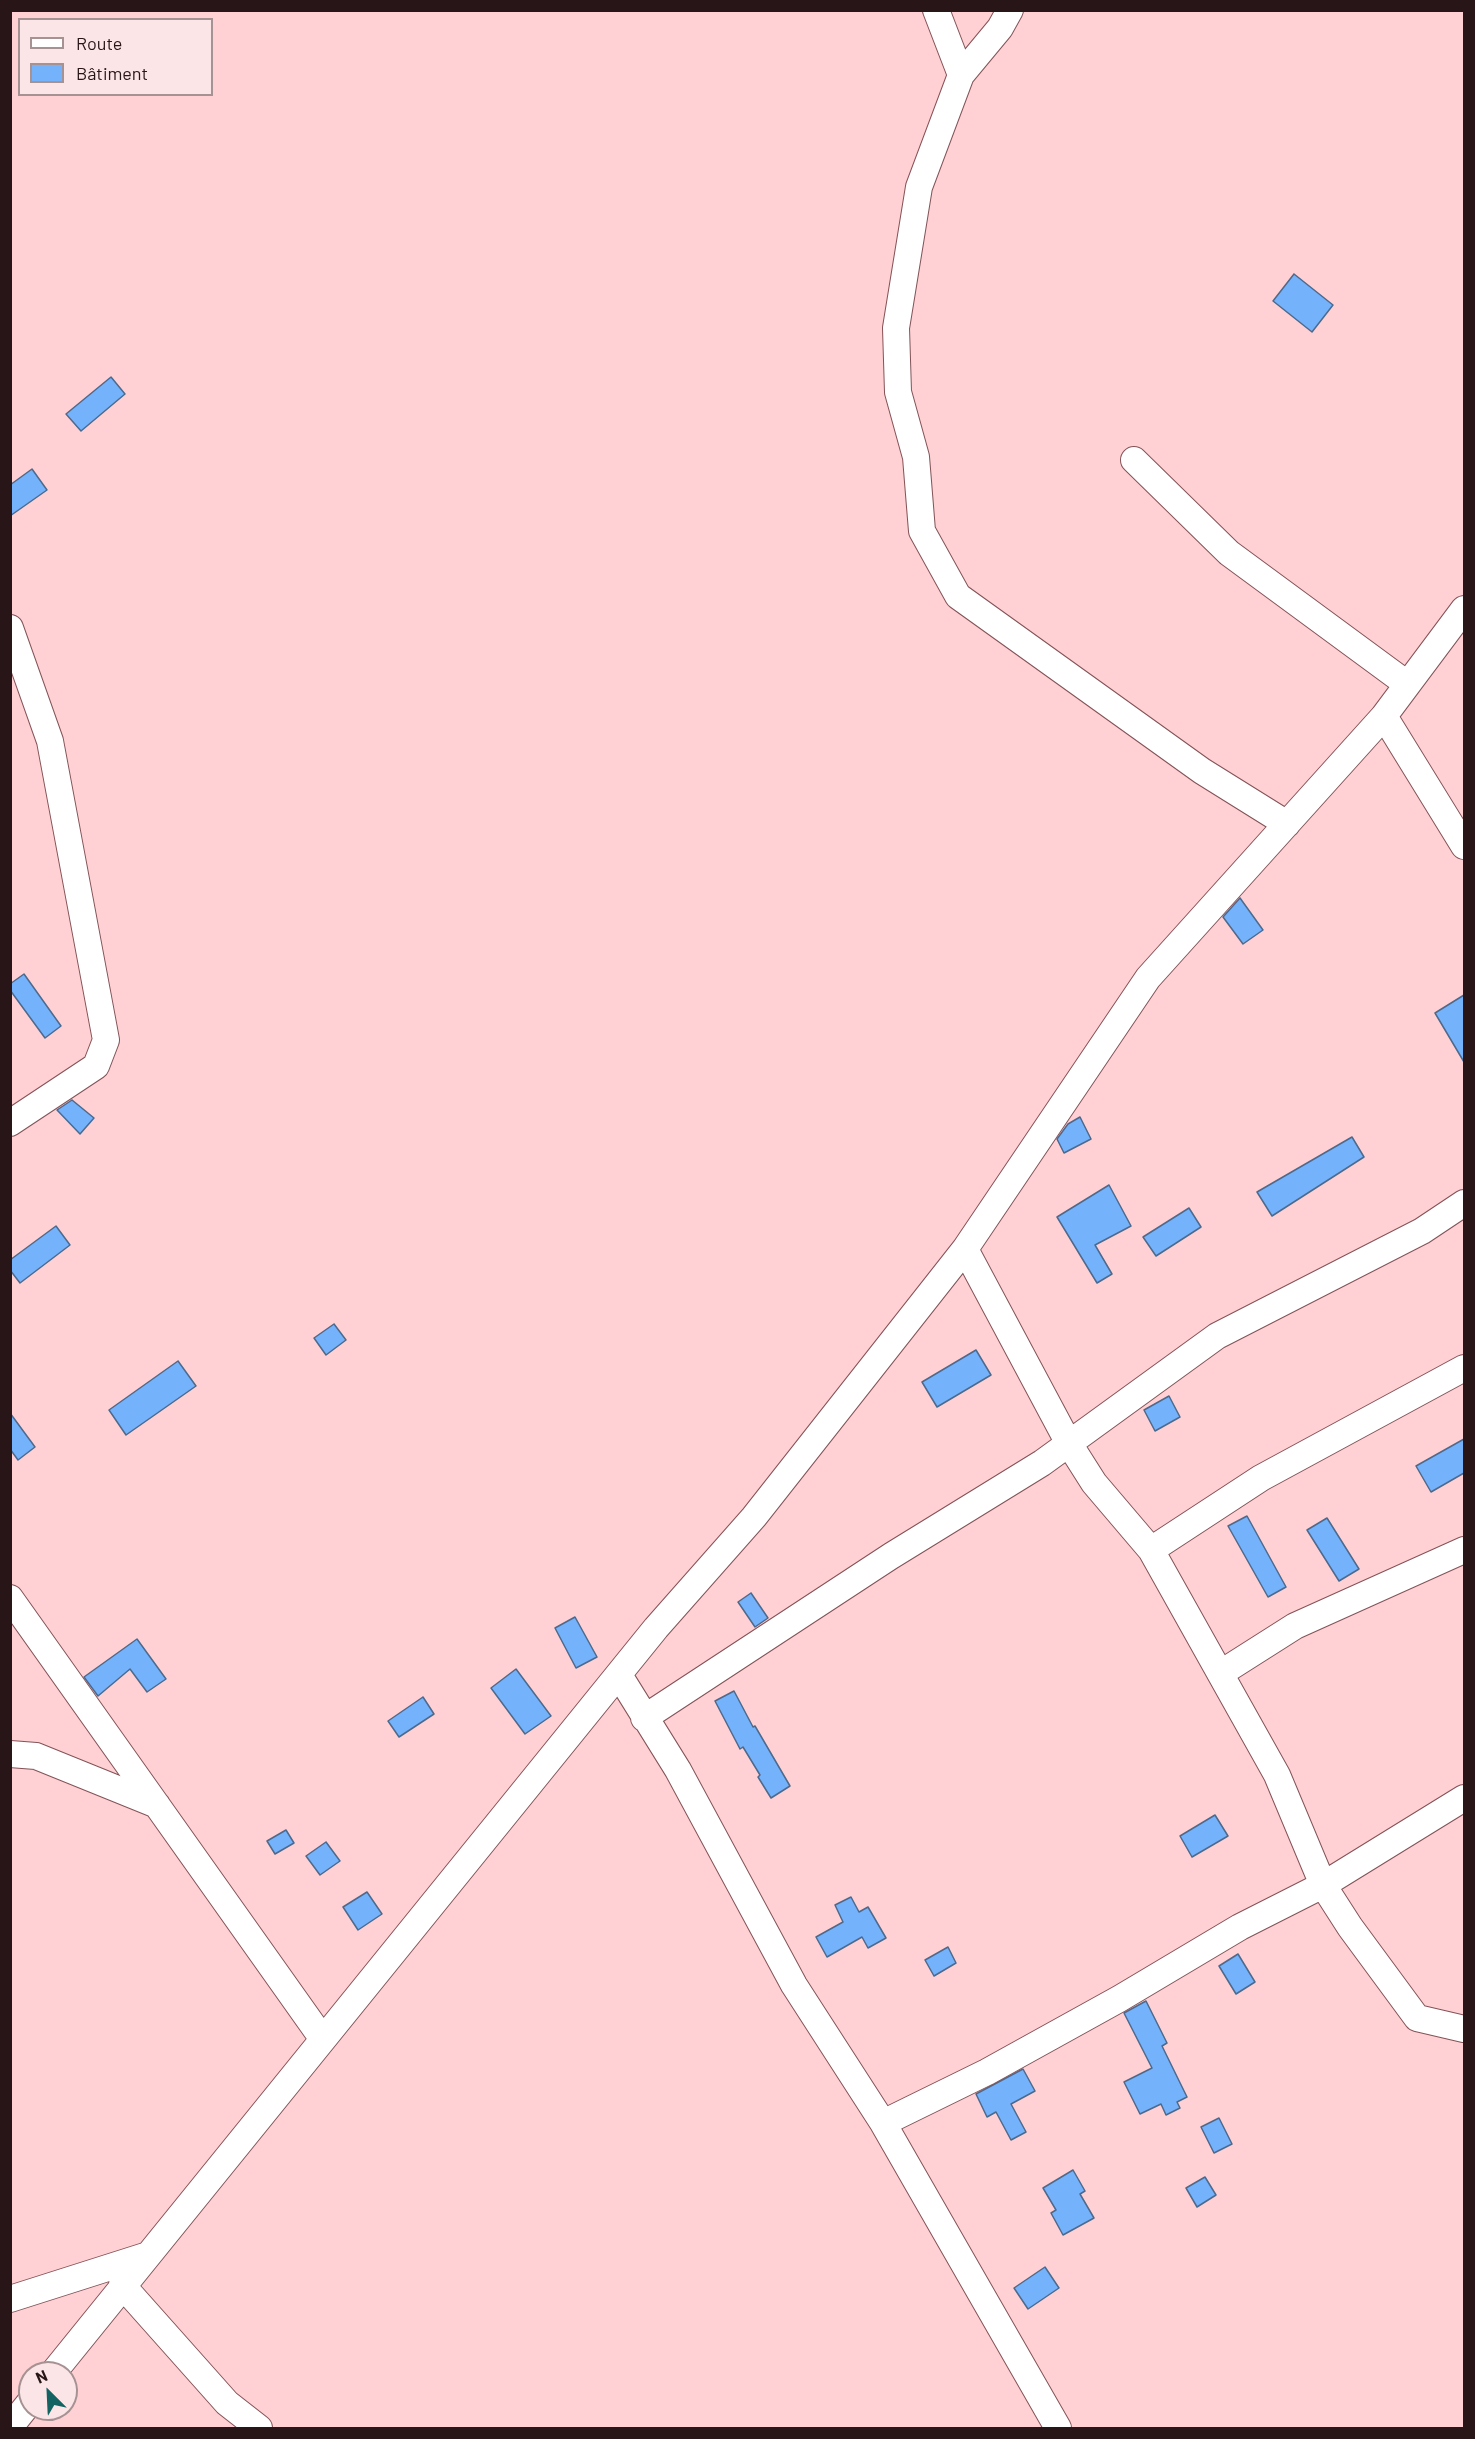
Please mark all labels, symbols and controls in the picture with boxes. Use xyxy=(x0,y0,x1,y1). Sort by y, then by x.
legend xyxy=(18,18,213,96)
text: Route xyxy=(76,32,122,54)
text: Bâtiment xyxy=(76,62,148,84)
north arrow xyxy=(18,2361,78,2421)
text: N xyxy=(33,2365,50,2387)

